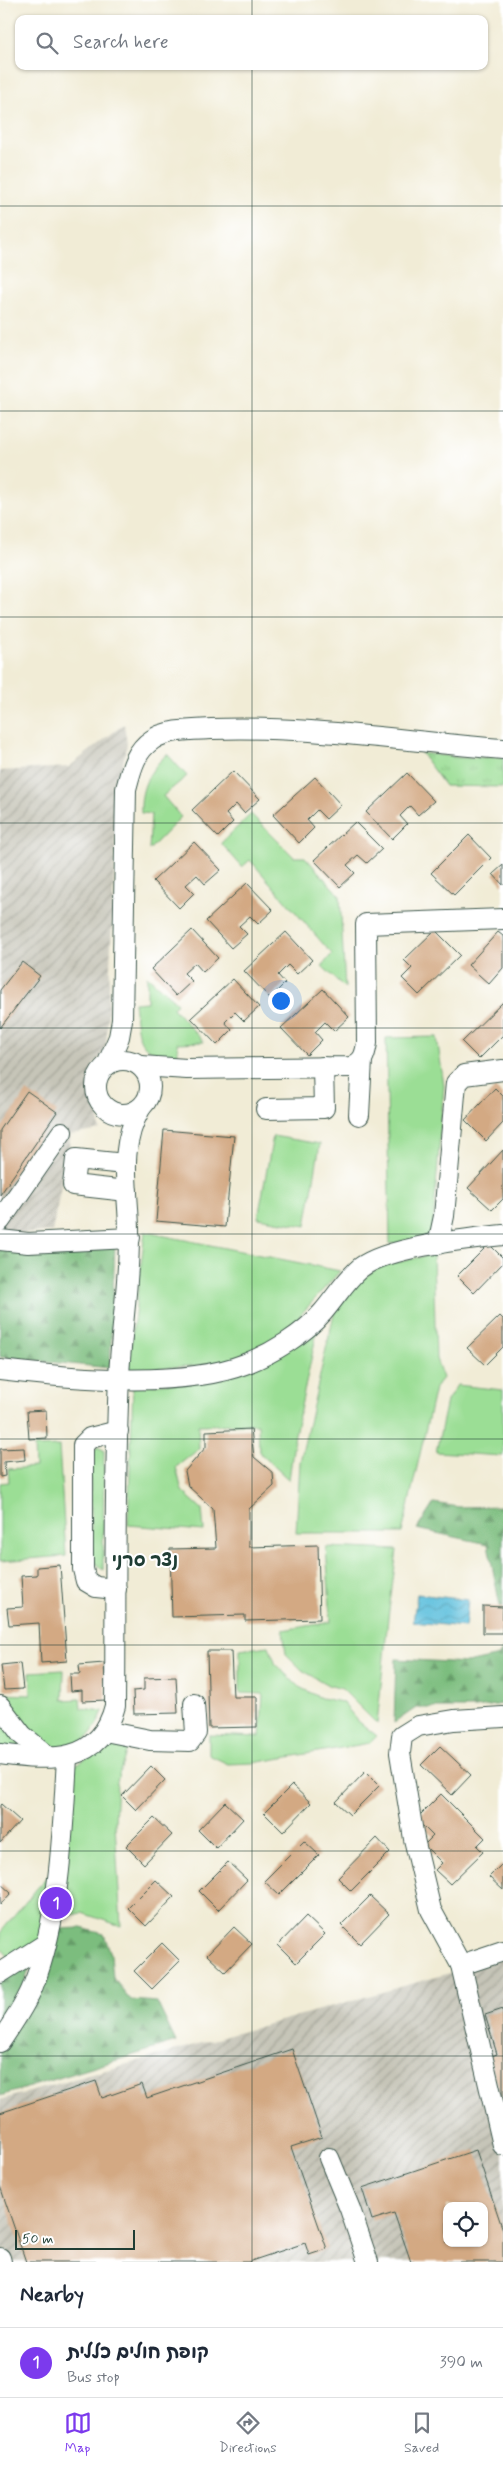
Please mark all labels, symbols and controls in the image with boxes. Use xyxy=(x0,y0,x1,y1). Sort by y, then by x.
search box xyxy=(15,15,488,70)
icon: search xyxy=(33,29,61,57)
text: Search here xyxy=(73,30,169,55)
your location xyxy=(268,988,294,1014)
district label: נצר סרני xyxy=(112,1549,178,1573)
pin: 1 xyxy=(40,1884,72,1922)
map controls xyxy=(443,2202,488,2247)
button: locate xyxy=(443,2202,488,2247)
scale bar xyxy=(15,2227,135,2250)
text: 50 m xyxy=(22,2230,53,2248)
text: Nearby xyxy=(20,2281,84,2309)
text: קופת חולים כללית xyxy=(67,2340,209,2365)
text: 1 xyxy=(32,2352,40,2373)
text: 390 m xyxy=(440,2352,483,2373)
text: Bus stop xyxy=(67,2367,120,2388)
tab: Map xyxy=(64,2409,92,2457)
tab: Directions xyxy=(219,2409,277,2457)
tab: Saved xyxy=(404,2409,439,2457)

